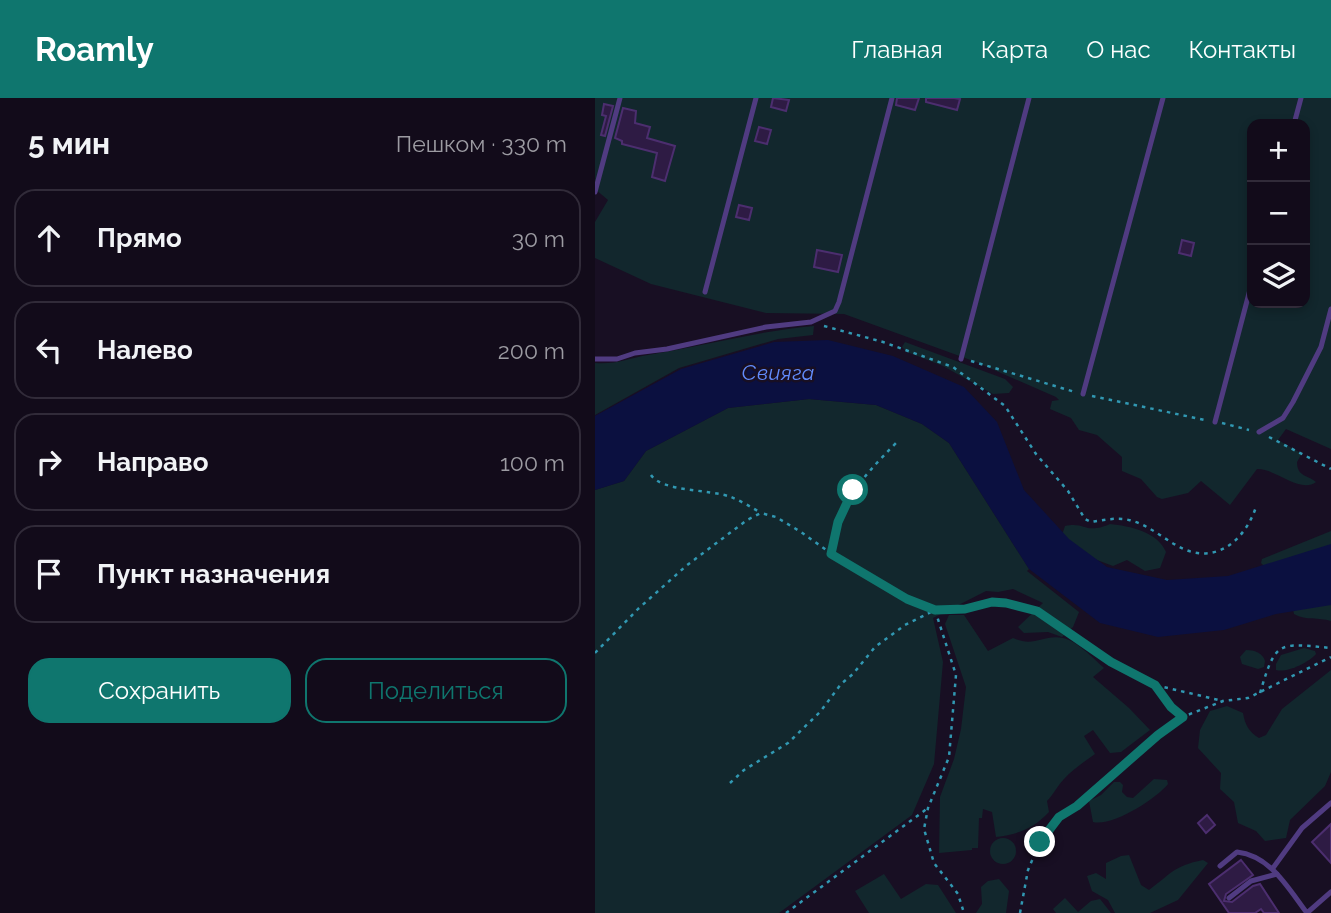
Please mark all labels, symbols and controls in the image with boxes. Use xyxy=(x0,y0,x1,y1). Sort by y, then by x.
text: Roamly xyxy=(35,30,154,69)
text: Главная xyxy=(851,35,943,64)
text: Карта xyxy=(981,35,1048,64)
text: О нас xyxy=(1086,35,1151,64)
text: Контакты xyxy=(1189,35,1296,64)
map controls xyxy=(1247,119,1310,308)
button: + xyxy=(1247,119,1310,182)
text: 5 мин xyxy=(28,126,110,161)
text: Пешком · 330 m xyxy=(396,130,567,157)
button: − xyxy=(1247,182,1310,245)
icon: ahead xyxy=(30,219,68,257)
text: Прямо xyxy=(97,223,182,253)
text: 30 m xyxy=(512,225,565,252)
button: layers xyxy=(1247,245,1310,308)
icon: left xyxy=(30,331,68,369)
text: Налево xyxy=(97,335,193,365)
text: 200 m xyxy=(498,337,565,364)
water label: Свияга xyxy=(742,360,814,385)
icon: right xyxy=(30,443,68,481)
text: Направо xyxy=(97,447,208,477)
text: 100 m xyxy=(500,449,565,476)
route start xyxy=(837,474,868,505)
icon: arrive xyxy=(30,555,68,593)
text: Пункт назначения xyxy=(97,559,330,589)
button: Сохранить xyxy=(28,658,291,723)
button: Поделиться xyxy=(305,658,567,723)
route end xyxy=(1024,826,1055,857)

